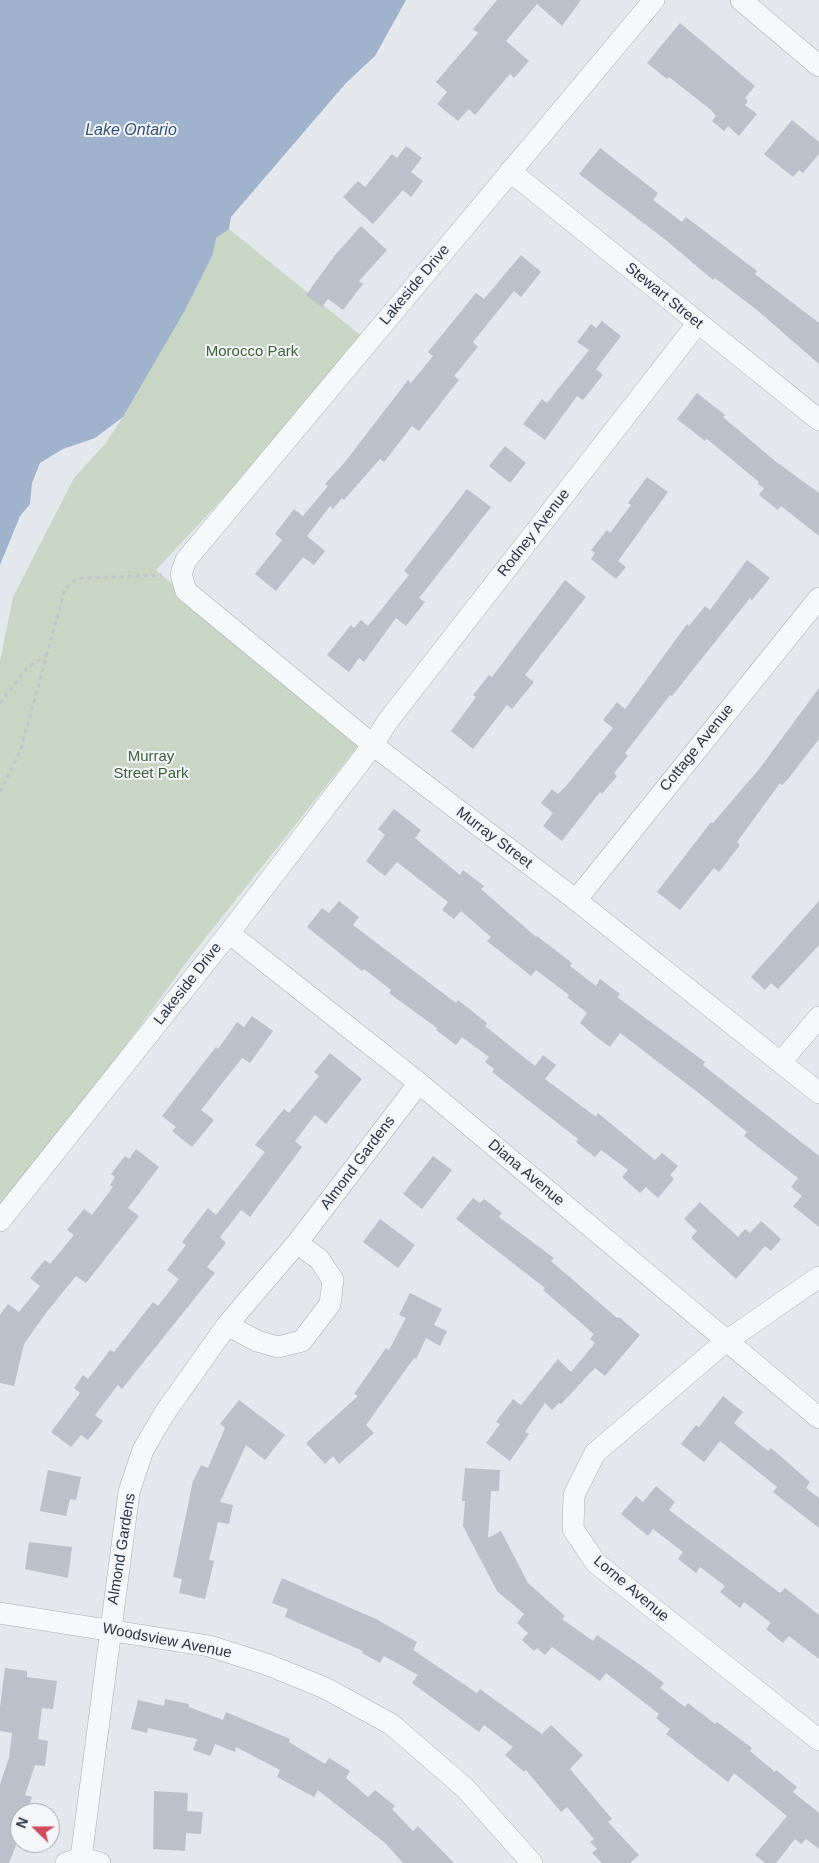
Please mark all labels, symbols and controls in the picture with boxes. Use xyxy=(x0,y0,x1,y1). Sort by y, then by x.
water label: Lake Ontario xyxy=(85,121,177,141)
street label: Lakeside Drive xyxy=(376,241,454,329)
street label: Stewart Street xyxy=(621,259,707,333)
park label: Morocco Park xyxy=(206,343,298,361)
street label: Rodney Avenue xyxy=(494,486,574,580)
street label: Cottage Avenue xyxy=(656,701,738,795)
park label: Murray Street Park xyxy=(113,748,189,783)
street label: Murray Street xyxy=(452,803,536,873)
street label: Lakeside Drive xyxy=(150,939,226,1029)
street label: Almond Gardens xyxy=(317,1113,399,1213)
street label: Diana Avenue xyxy=(484,1136,568,1210)
street label: Almond Gardens xyxy=(104,1492,140,1606)
street label: Lorne Avenue xyxy=(590,1552,672,1626)
street label: Woodsview Avenue xyxy=(101,1620,233,1662)
north arrow xyxy=(10,1803,60,1853)
text: N xyxy=(13,1815,31,1830)

